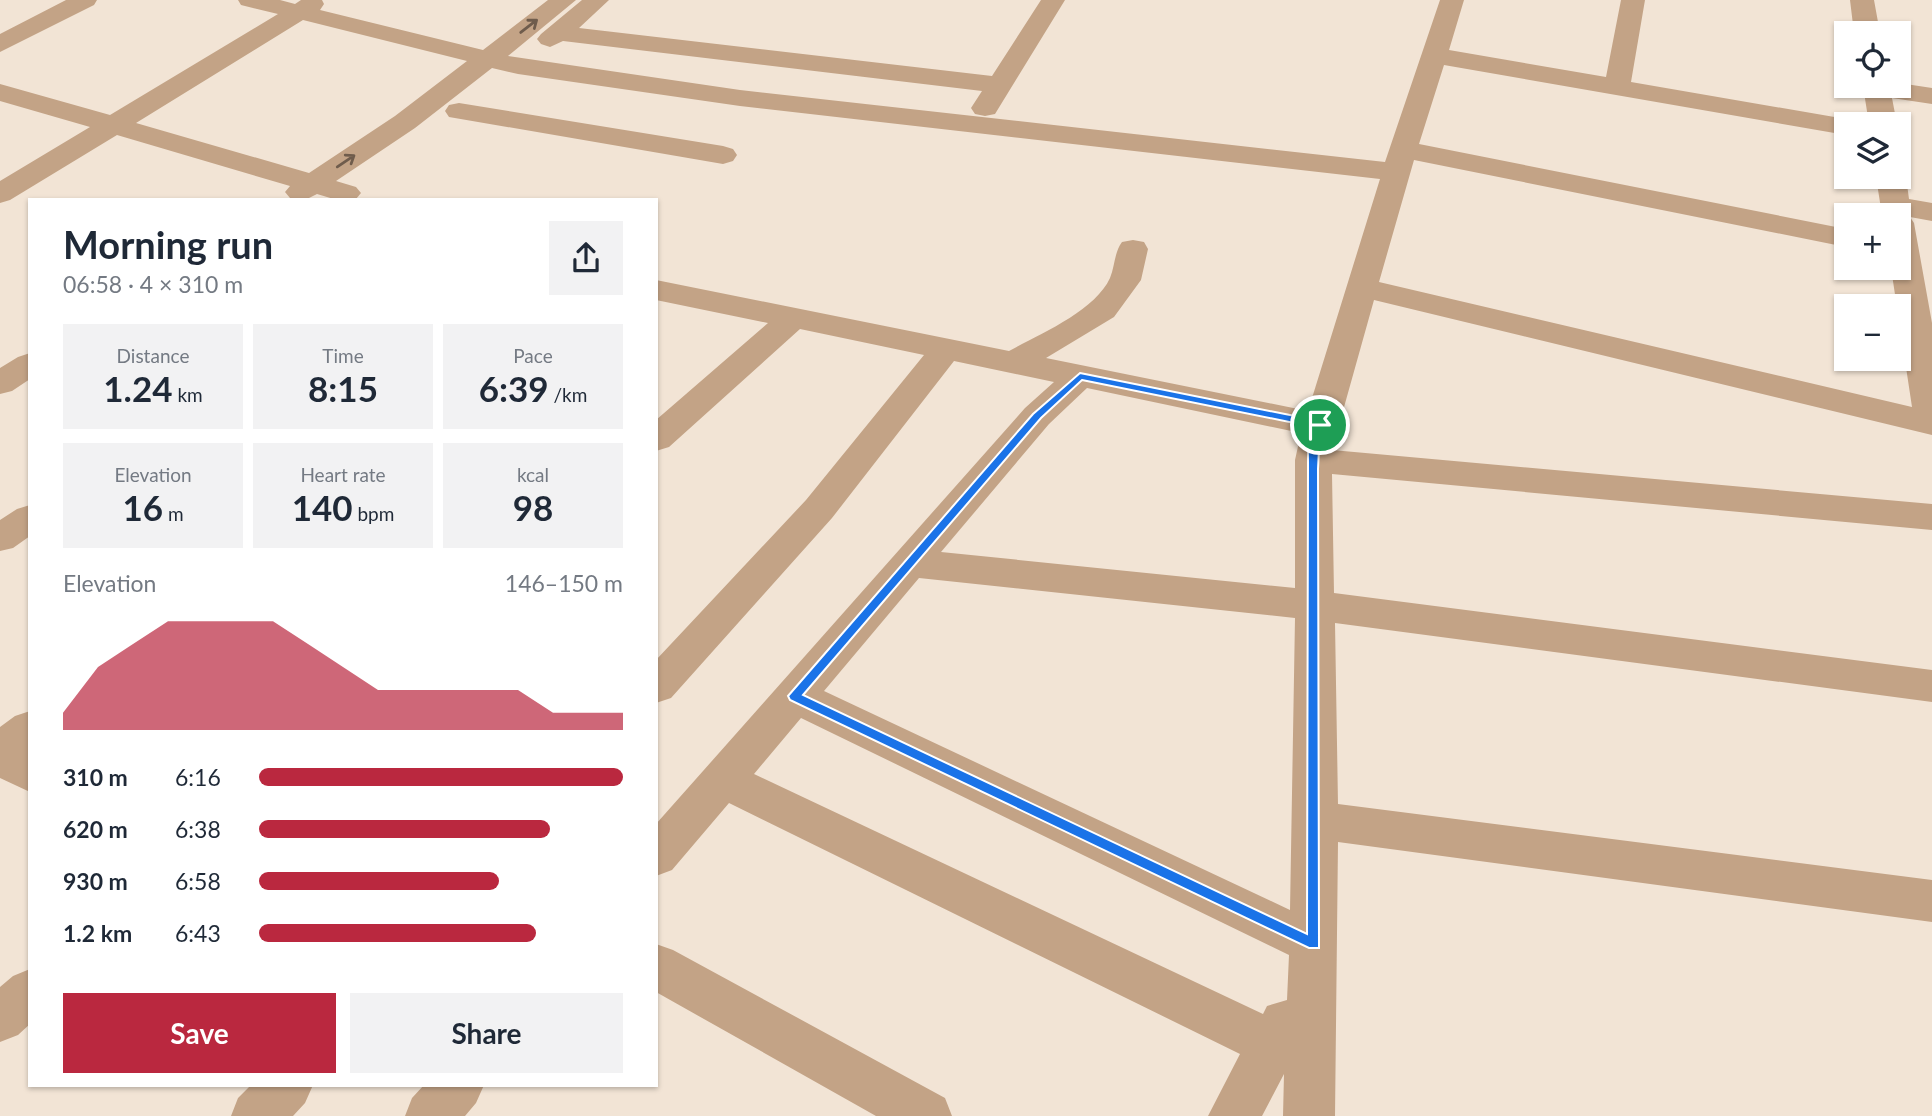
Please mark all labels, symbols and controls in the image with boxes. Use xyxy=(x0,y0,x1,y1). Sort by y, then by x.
one-way arrow xyxy=(520,19,538,34)
map controls xyxy=(1834,21,1911,371)
button: locate xyxy=(1834,21,1911,98)
button: layers xyxy=(1834,112,1911,189)
one-way arrow xyxy=(336,154,356,168)
button: + xyxy=(1834,203,1911,280)
text: Morning run xyxy=(63,221,273,267)
button: share xyxy=(549,221,623,295)
text: 06:58 · 4 × 310 m xyxy=(63,270,243,298)
button: − xyxy=(1834,294,1911,371)
text: Distance xyxy=(117,344,189,367)
text: Time xyxy=(322,344,364,367)
text: Pace xyxy=(513,344,553,367)
text: 1.24 xyxy=(103,367,173,409)
text: 8:15 xyxy=(308,367,378,409)
text: 6:39 xyxy=(479,367,549,409)
text: km xyxy=(173,383,203,406)
text: /km xyxy=(549,383,587,406)
pin xyxy=(1290,395,1350,455)
icon: arrive xyxy=(1301,406,1339,444)
text: Elevation xyxy=(114,463,192,486)
text: Heart rate xyxy=(300,463,386,486)
text: kcal xyxy=(517,463,549,486)
text: 16 xyxy=(122,486,163,528)
text: 140 xyxy=(292,486,353,528)
text: 98 xyxy=(513,486,553,528)
text: m xyxy=(163,502,184,525)
text: bpm xyxy=(353,502,394,525)
text: Elevation xyxy=(63,569,156,597)
text: 146–150 m xyxy=(505,569,623,597)
text: 310 m xyxy=(63,763,128,791)
text: 6:16 xyxy=(175,763,221,791)
text: 620 m xyxy=(63,815,128,843)
text: 6:38 xyxy=(175,815,221,843)
text: 930 m xyxy=(63,867,128,895)
text: 6:58 xyxy=(175,867,221,895)
text: 1.2 km xyxy=(63,919,132,947)
text: 6:43 xyxy=(175,919,221,947)
button: Save xyxy=(63,993,336,1073)
button: Share xyxy=(350,993,623,1073)

